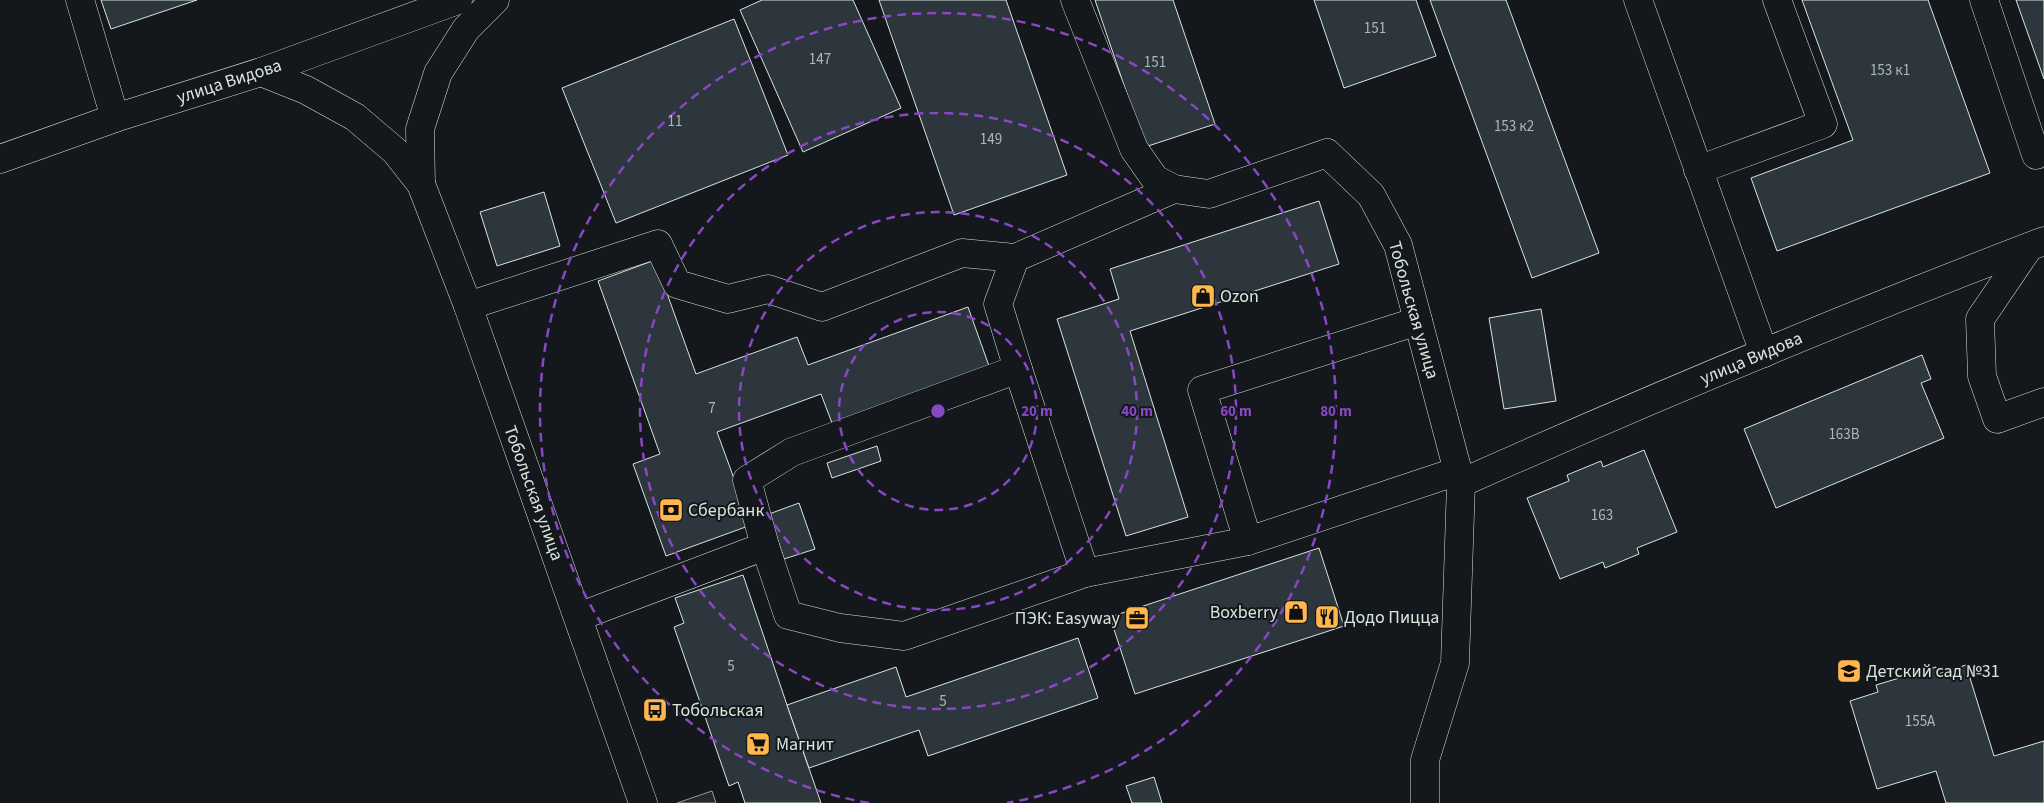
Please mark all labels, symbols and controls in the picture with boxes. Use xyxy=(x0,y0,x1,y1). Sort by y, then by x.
house number: 151 xyxy=(1364,18,1386,39)
house number: 147 xyxy=(809,49,831,70)
house number: 151 xyxy=(1144,52,1166,73)
street label: улица Видова xyxy=(173,53,285,110)
house number: 153 к1 xyxy=(1870,60,1910,81)
house number: 11 xyxy=(668,111,682,132)
house number: 153 к2 xyxy=(1494,116,1534,137)
house number: 149 xyxy=(980,129,1002,150)
street label: Тобольская улица xyxy=(1382,238,1445,382)
shop icon: Ozon xyxy=(1190,283,1216,309)
place label: Ozon xyxy=(1220,284,1259,309)
street label: улица Видова xyxy=(1696,326,1806,391)
house number: 7 xyxy=(708,398,716,419)
text: 20 m xyxy=(1021,401,1053,422)
text: 40 m xyxy=(1121,401,1153,422)
text: 60 m xyxy=(1220,401,1252,422)
text: 80 m xyxy=(1320,401,1352,422)
centre of rings xyxy=(929,402,947,420)
street label: Тобольская улица xyxy=(497,422,570,564)
house number: 163В xyxy=(1828,424,1860,445)
bank icon: Сбербанк xyxy=(658,497,684,523)
place label: Сбербанк xyxy=(688,498,764,523)
house number: 163 xyxy=(1591,505,1613,526)
shop icon: Boxberry xyxy=(1283,599,1309,625)
place label: Boxberry xyxy=(1210,600,1279,625)
restaurant icon: Додо Пицца xyxy=(1314,604,1340,630)
office icon: ПЭК: Easyway xyxy=(1124,605,1150,631)
place label: Додо Пицца xyxy=(1344,605,1439,630)
place label: ПЭК: Easyway xyxy=(1015,606,1121,631)
house number: 5 xyxy=(727,656,735,677)
school or university icon: Детский сад №31 xyxy=(1836,658,1862,684)
place label: Детский сад №31 xyxy=(1866,659,2000,684)
house number: 5 xyxy=(939,691,947,712)
bus stop icon: Тобольская xyxy=(642,697,668,723)
place label: Тобольская xyxy=(672,698,763,723)
house number: 155А xyxy=(1905,711,1936,732)
supermarket icon: Магнит xyxy=(745,731,771,757)
place label: Магнит xyxy=(776,732,834,757)

